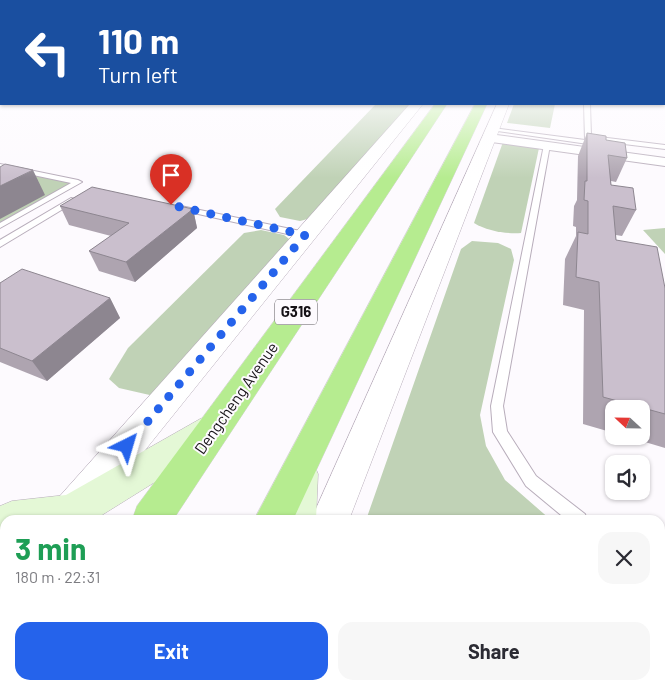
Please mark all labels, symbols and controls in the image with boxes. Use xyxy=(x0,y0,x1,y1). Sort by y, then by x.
text: 110 m xyxy=(98,19,179,61)
icon: left xyxy=(15,20,80,85)
text: Turn left xyxy=(98,61,178,87)
pin xyxy=(150,154,192,205)
icon: arrive xyxy=(157,161,185,189)
road number: G316 xyxy=(275,300,317,324)
street label: Dengcheng Avenue xyxy=(190,338,281,457)
north arrow xyxy=(605,400,650,445)
map controls xyxy=(605,400,650,500)
position arrow xyxy=(100,419,152,471)
button: sound xyxy=(605,455,650,500)
text: 3 min xyxy=(15,530,86,566)
button: close xyxy=(598,532,650,584)
text: 180 m · 22:31 xyxy=(15,567,100,586)
button: Exit xyxy=(15,622,328,680)
button: Share xyxy=(338,622,650,680)

